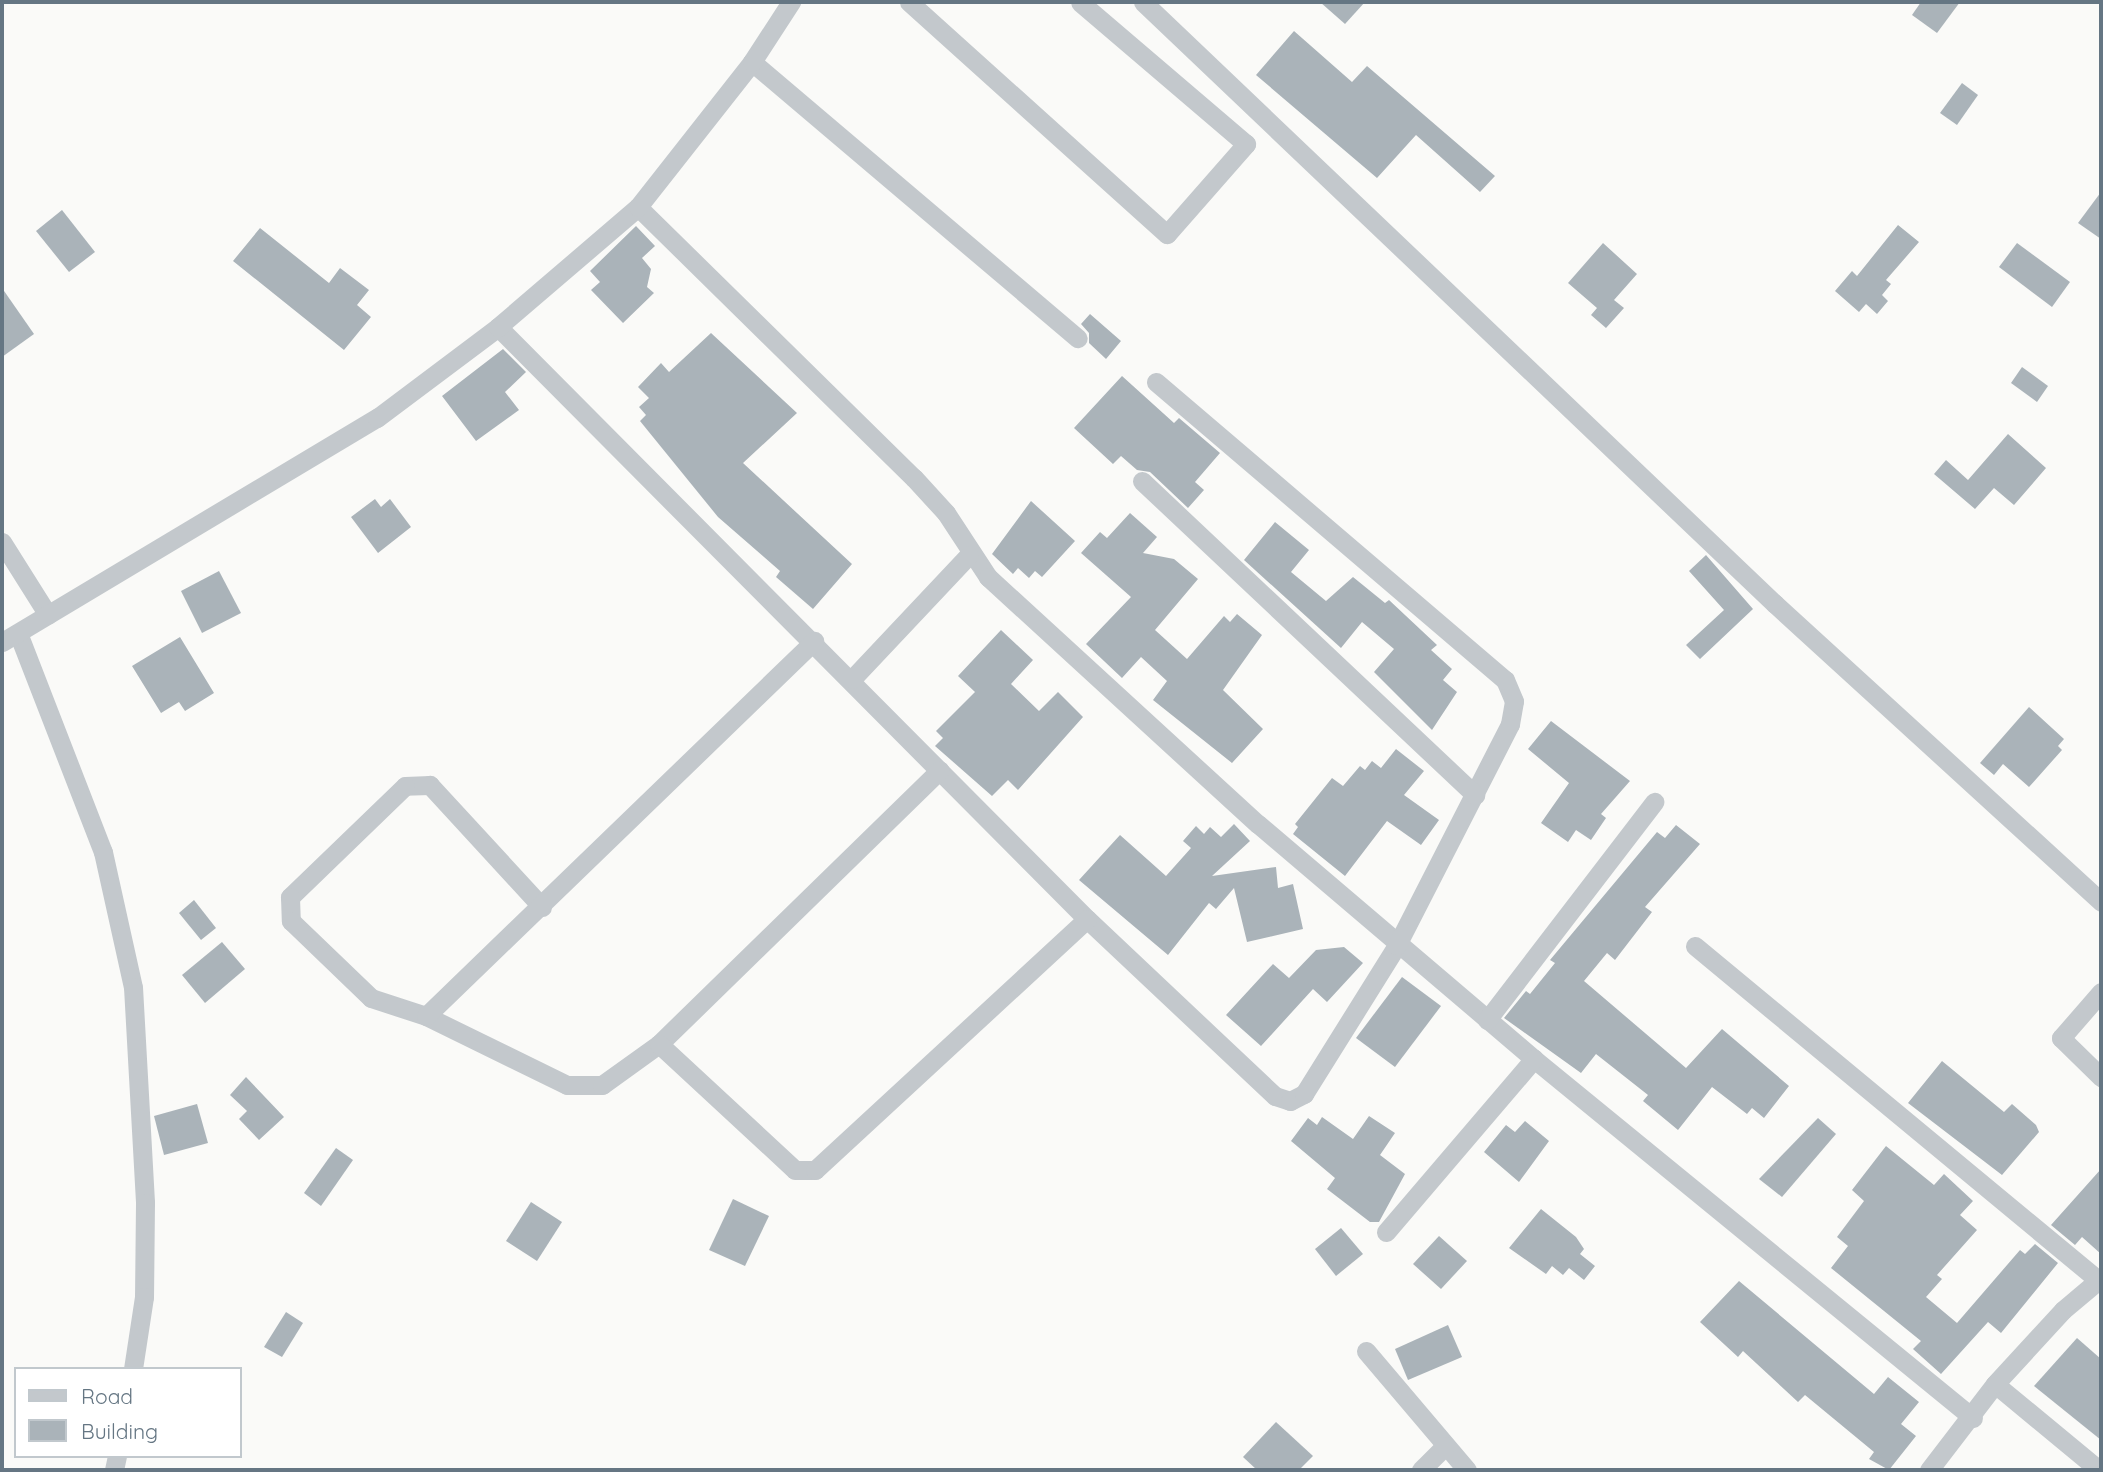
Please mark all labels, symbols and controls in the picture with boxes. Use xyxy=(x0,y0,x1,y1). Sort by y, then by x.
legend xyxy=(14,1367,242,1458)
text: Road xyxy=(81,1383,133,1409)
text: Building xyxy=(81,1418,158,1444)

